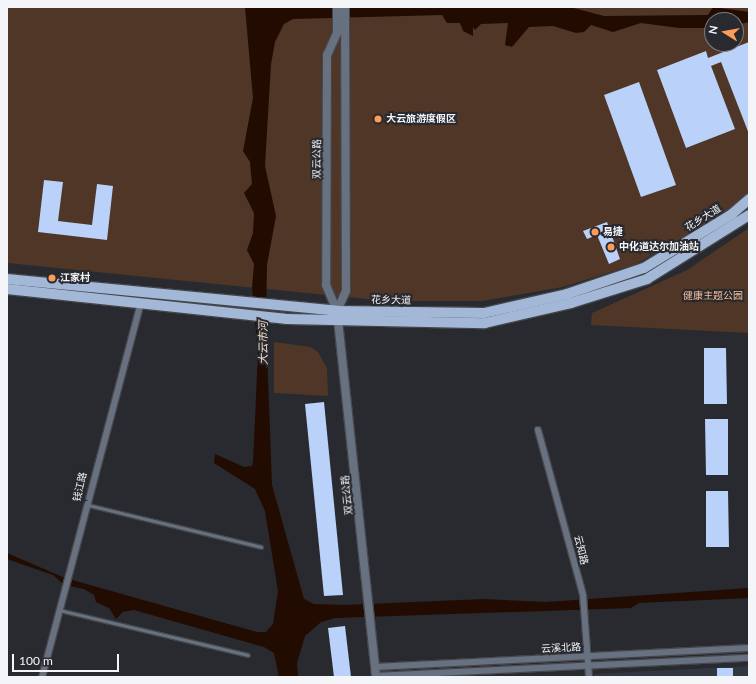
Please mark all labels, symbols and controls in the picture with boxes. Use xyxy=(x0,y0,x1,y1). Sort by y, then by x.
north arrow xyxy=(704,12,744,52)
text: N xyxy=(706,24,720,35)
place label: 大云旅游度假区 xyxy=(386,113,456,125)
marker: 大云旅游度假区 xyxy=(373,114,383,124)
street label: 双云公路 xyxy=(311,139,323,179)
street label: 花乡大道 xyxy=(683,202,723,234)
place label: 易捷 xyxy=(603,226,623,238)
marker: 易捷 xyxy=(590,227,600,237)
place label: 中化道达尔加油站 xyxy=(619,241,699,253)
marker: 中化道达尔加油站 xyxy=(606,242,616,252)
place label: 江家村 xyxy=(60,272,90,284)
marker: 江家村 xyxy=(47,273,57,283)
park label: 健康主题公园 xyxy=(683,290,743,302)
street label: 花乡大道 xyxy=(371,294,411,306)
water label: 大云市河 xyxy=(256,321,270,365)
street label: 钱江路 xyxy=(71,471,89,503)
street label: 双云公路 xyxy=(339,474,355,516)
street label: 云知路 xyxy=(572,534,590,566)
street label: 云溪北路 xyxy=(541,641,581,655)
scale bar xyxy=(14,646,121,672)
text: 100 m xyxy=(19,653,53,668)

